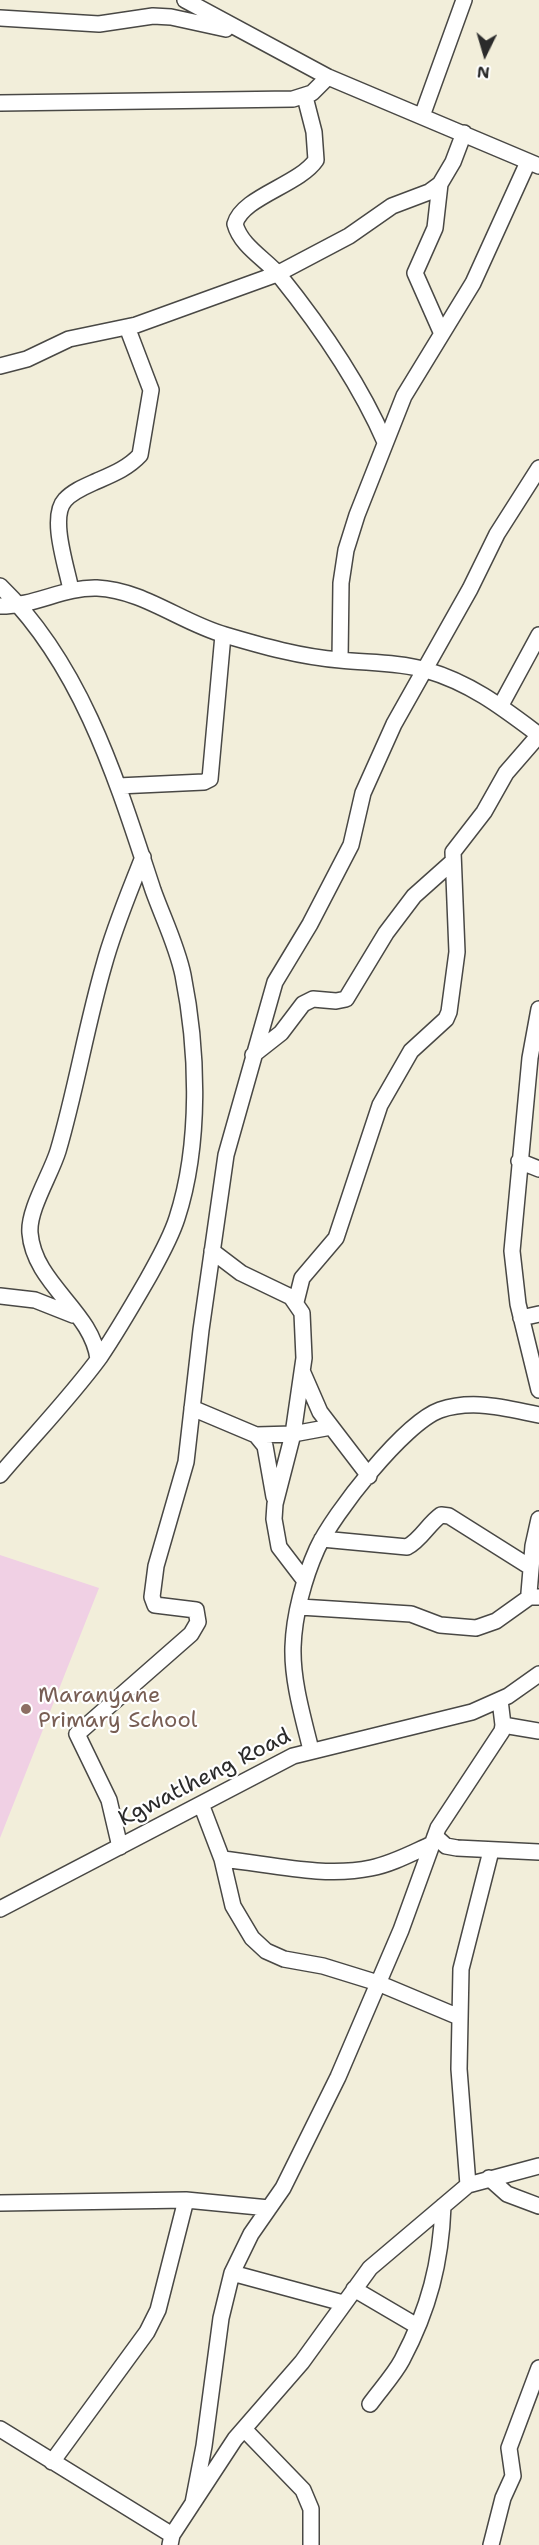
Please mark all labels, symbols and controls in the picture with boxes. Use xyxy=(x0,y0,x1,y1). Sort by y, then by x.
north arrow xyxy=(455,24,515,84)
text: N xyxy=(476,61,491,83)
place label: Maranyane Primary School xyxy=(38,1683,197,1735)
marker: Maranyane Primary School xyxy=(19,1702,33,1716)
street label: Kgwatlheng Road xyxy=(114,1723,296,1833)

